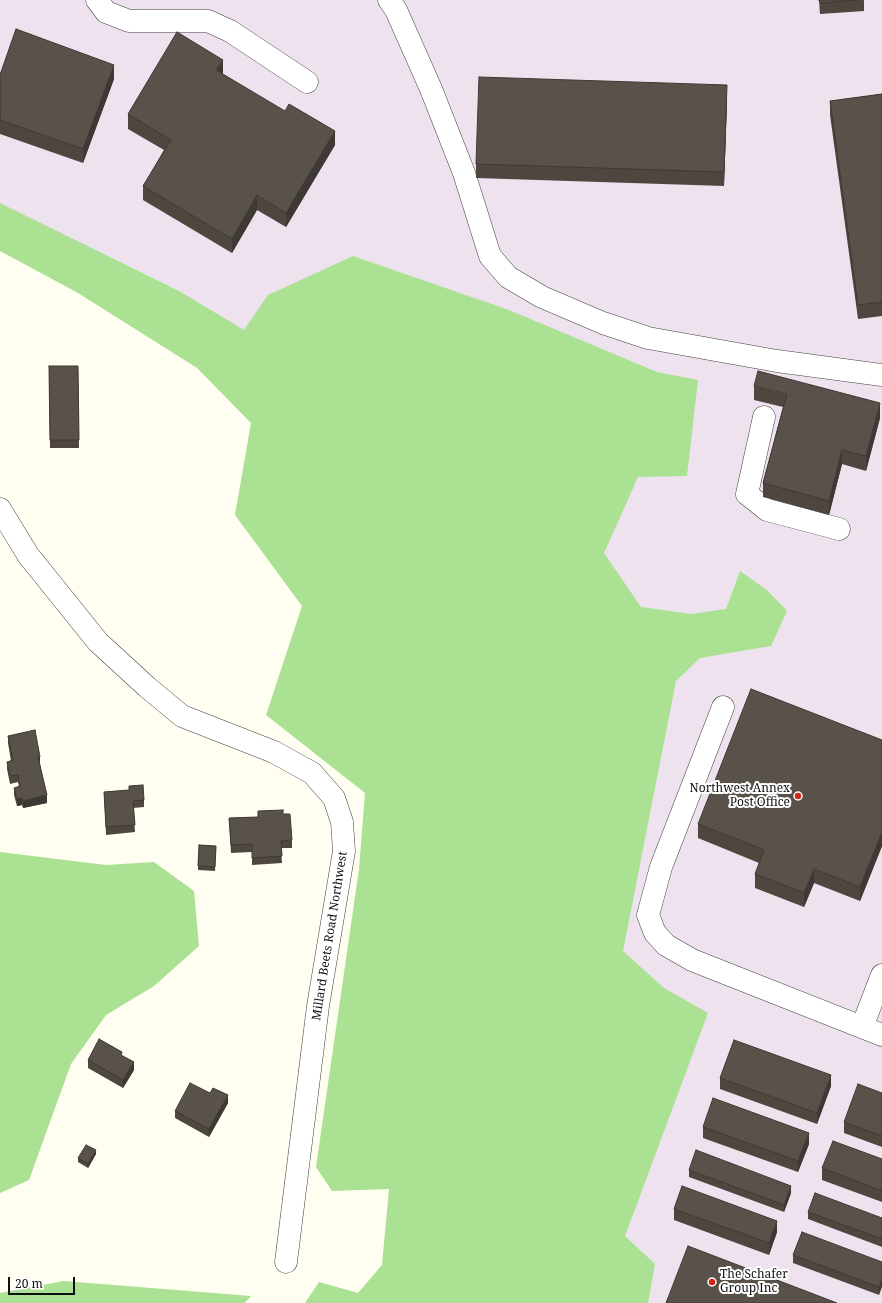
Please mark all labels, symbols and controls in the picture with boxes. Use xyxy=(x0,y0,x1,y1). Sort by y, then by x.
place label: Northwest Annex Post Office xyxy=(690,782,790,810)
marker: Northwest Annex Post Office xyxy=(793,791,803,801)
street label: Millard Beets Road Northwest xyxy=(310,850,350,1022)
place label: The Schafer Group Inc xyxy=(720,1268,788,1296)
scale bar xyxy=(10,1269,77,1295)
text: 20 m xyxy=(15,1275,43,1292)
marker: The Schafer Group Inc xyxy=(707,1277,717,1287)

